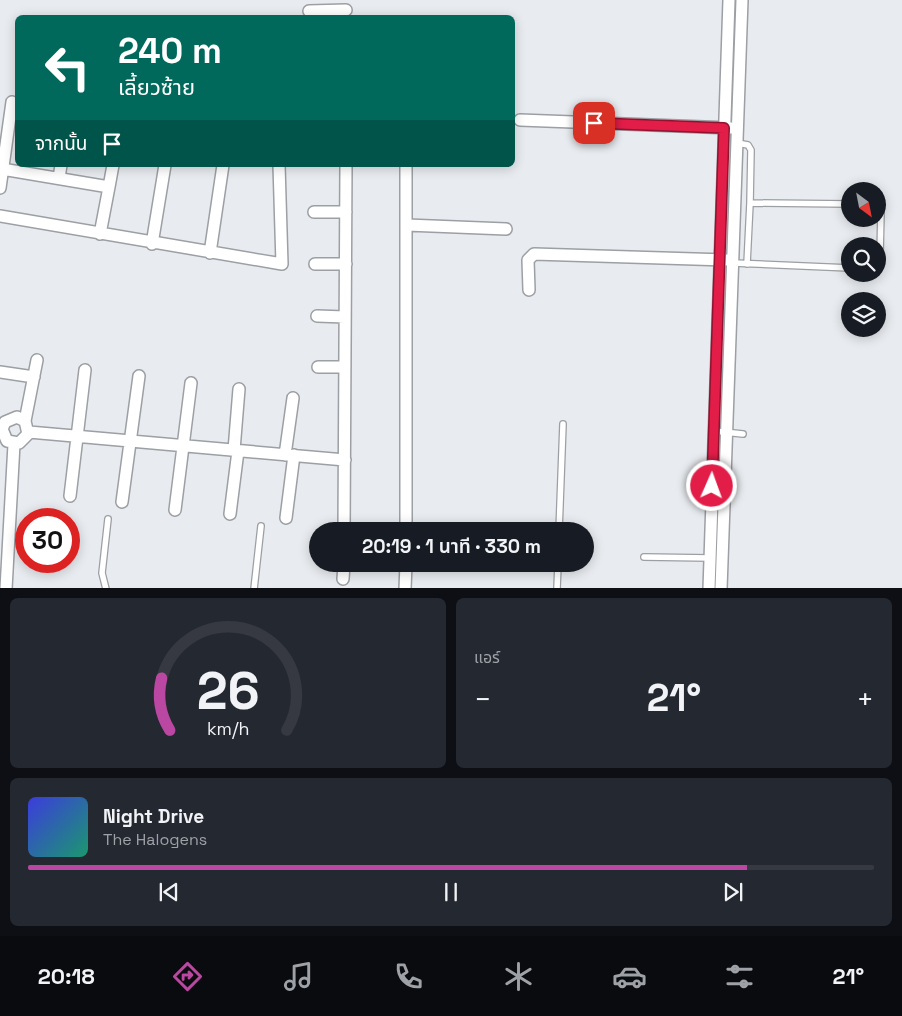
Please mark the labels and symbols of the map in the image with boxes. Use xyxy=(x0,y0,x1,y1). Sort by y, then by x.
pin xyxy=(573,102,615,144)
north arrow xyxy=(841,182,886,228)
position arrow xyxy=(685,459,737,511)
speed limit sign: 30 xyxy=(15,508,80,573)

